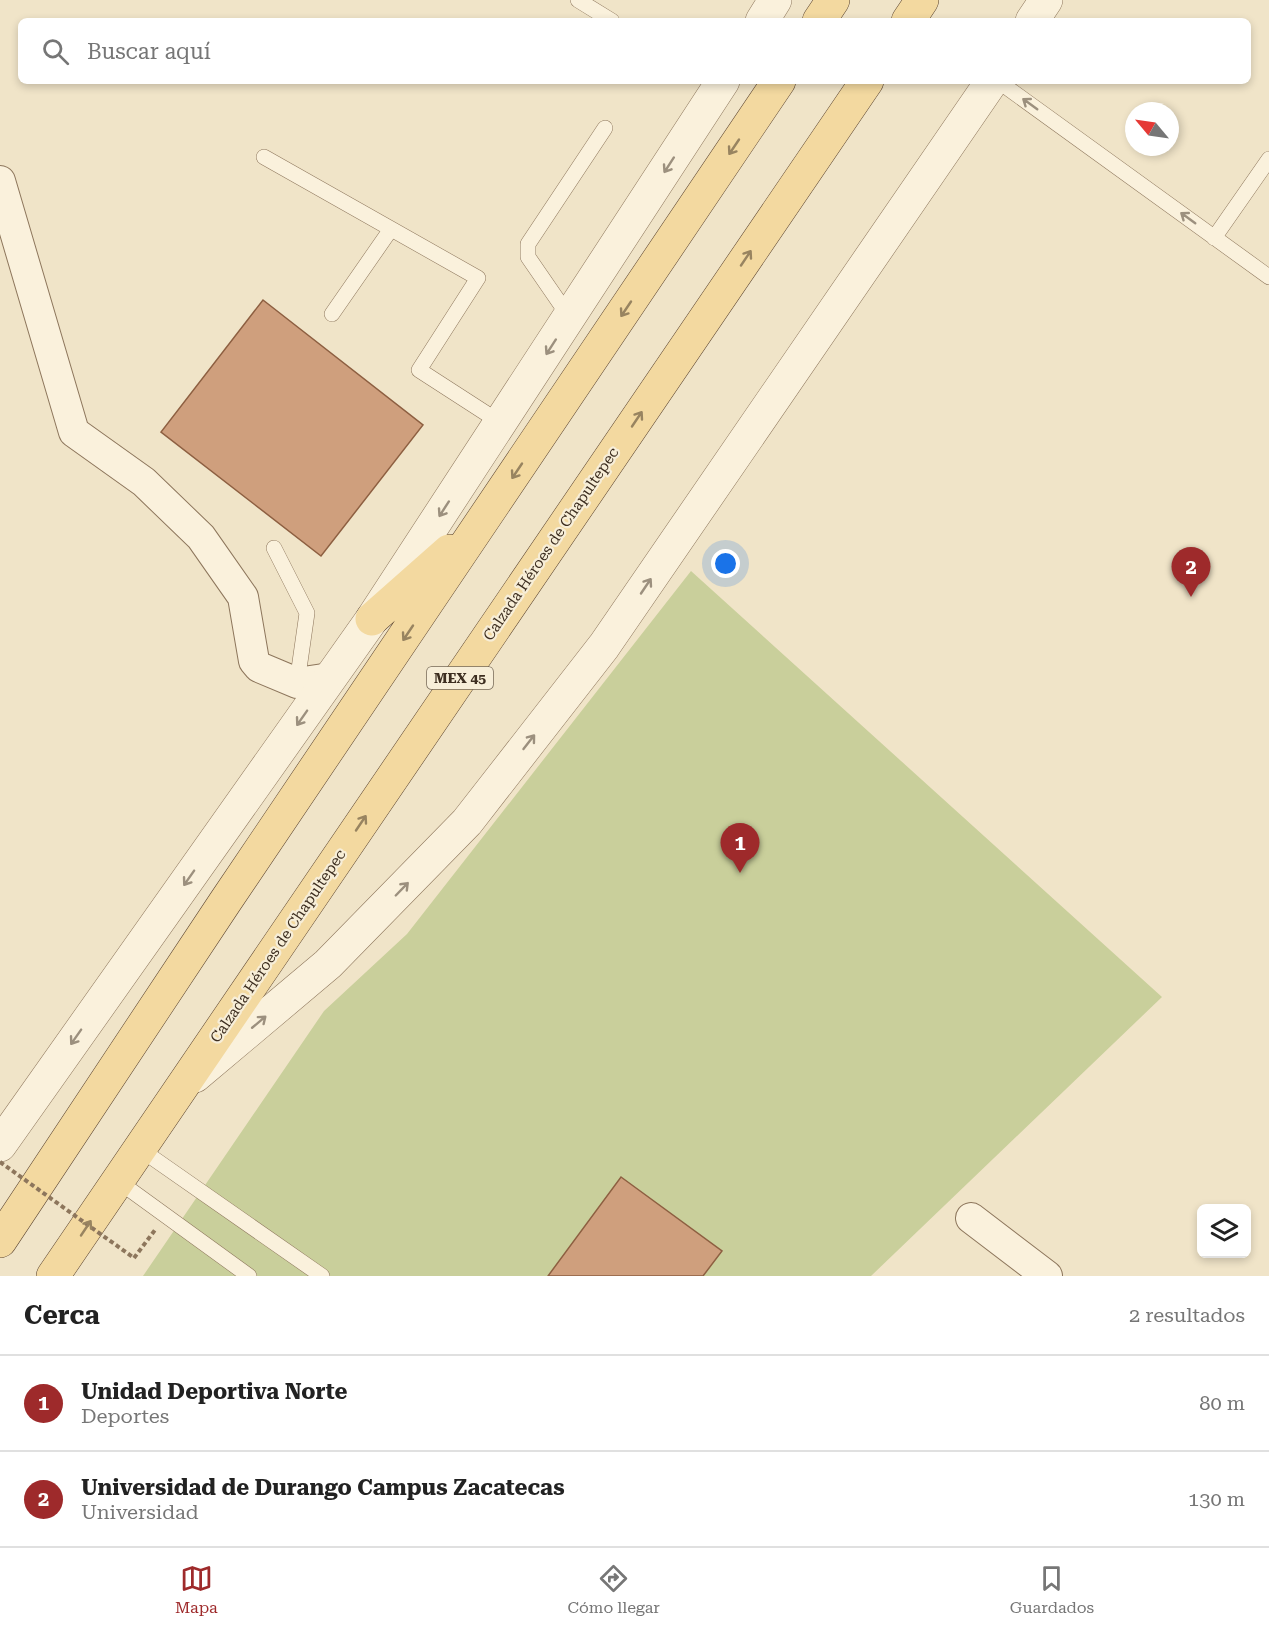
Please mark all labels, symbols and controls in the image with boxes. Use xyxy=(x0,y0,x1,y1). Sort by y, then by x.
search box xyxy=(18,18,1251,84)
icon: search xyxy=(39,35,72,68)
text: Buscar aquí xyxy=(87,39,211,64)
one-way arrow xyxy=(1022,98,1038,110)
north arrow xyxy=(1125,102,1179,156)
one-way arrow xyxy=(728,138,740,155)
one-way arrow xyxy=(663,157,675,173)
one-way arrow xyxy=(1180,212,1196,225)
one-way arrow xyxy=(741,250,753,267)
one-way arrow xyxy=(620,300,632,317)
one-way arrow xyxy=(545,338,558,355)
one-way arrow xyxy=(631,412,643,428)
street label: Calzada Héroes de Chapultepec xyxy=(479,444,623,644)
one-way arrow xyxy=(511,462,523,479)
one-way arrow xyxy=(438,501,450,517)
pin: 2 xyxy=(1172,548,1210,597)
your location xyxy=(711,549,740,578)
one-way arrow xyxy=(640,578,652,595)
one-way arrow xyxy=(402,624,414,640)
road number: MEX 45 xyxy=(427,667,493,689)
one-way arrow xyxy=(295,710,308,726)
one-way arrow xyxy=(523,735,536,751)
one-way arrow xyxy=(355,816,367,832)
pin: 1 xyxy=(720,824,760,873)
street label: Calzada Héroes de Chapultepec xyxy=(206,846,350,1046)
one-way arrow xyxy=(183,869,195,885)
one-way arrow xyxy=(394,882,409,897)
one-way arrow xyxy=(251,1015,266,1029)
one-way arrow xyxy=(70,1028,82,1044)
map controls xyxy=(1197,1204,1251,1258)
button: layers xyxy=(1197,1204,1251,1258)
one-way arrow xyxy=(80,1220,92,1236)
text: Cerca xyxy=(24,1300,100,1330)
text: 2 resultados xyxy=(1129,1303,1245,1327)
text: Unidad Deportiva Norte xyxy=(81,1379,347,1404)
text: 1 xyxy=(38,1391,49,1415)
text: 80 m xyxy=(1199,1391,1245,1415)
text: Deportes xyxy=(81,1404,169,1428)
text: Universidad de Durango Campus Zacatecas xyxy=(81,1475,565,1500)
text: 2 xyxy=(38,1487,49,1511)
text: 130 m xyxy=(1188,1487,1245,1511)
text: Universidad xyxy=(81,1500,198,1524)
tab: Mapa xyxy=(175,1562,218,1617)
tab: Cómo llegar xyxy=(567,1562,660,1617)
tab: Guardados xyxy=(1010,1562,1094,1617)

